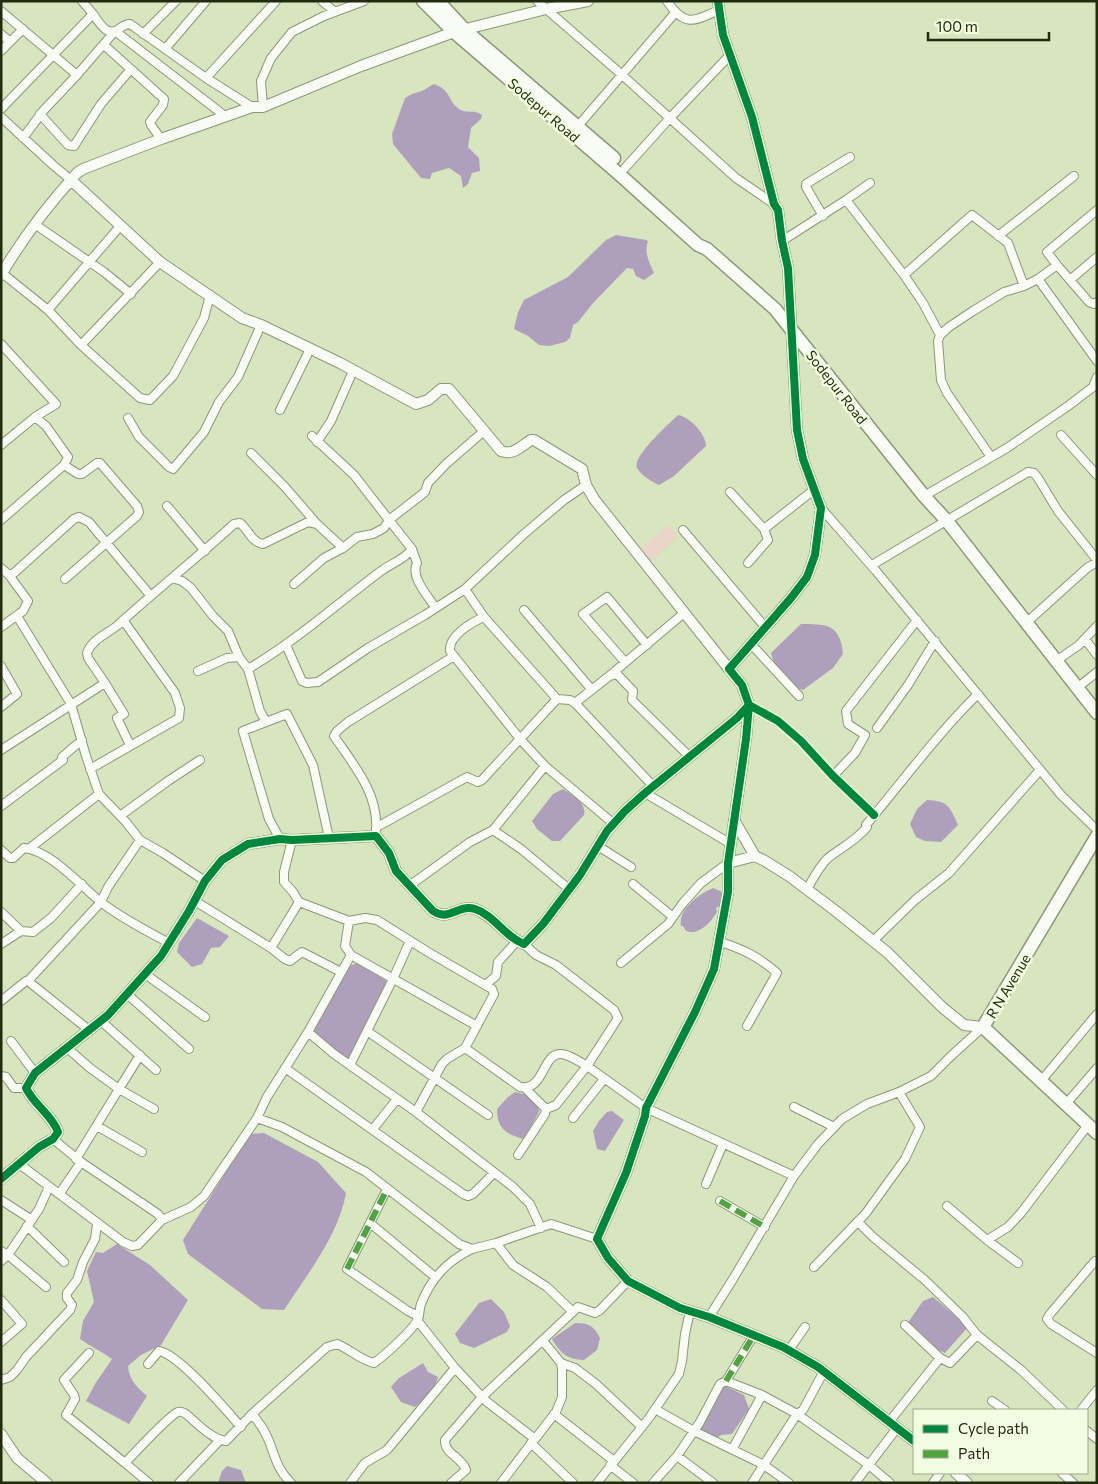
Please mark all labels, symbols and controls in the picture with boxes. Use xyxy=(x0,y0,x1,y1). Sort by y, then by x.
scale bar xyxy=(928,10,1049,42)
text: 100 m xyxy=(936,17,978,35)
street label: Sodepur Road xyxy=(505,74,583,146)
street label: Sodepur Road xyxy=(803,347,871,427)
street label: R N Avenue xyxy=(982,951,1034,1021)
legend xyxy=(913,1409,1088,1474)
text: Cycle path xyxy=(958,1419,1029,1437)
text: Path xyxy=(958,1444,990,1462)

